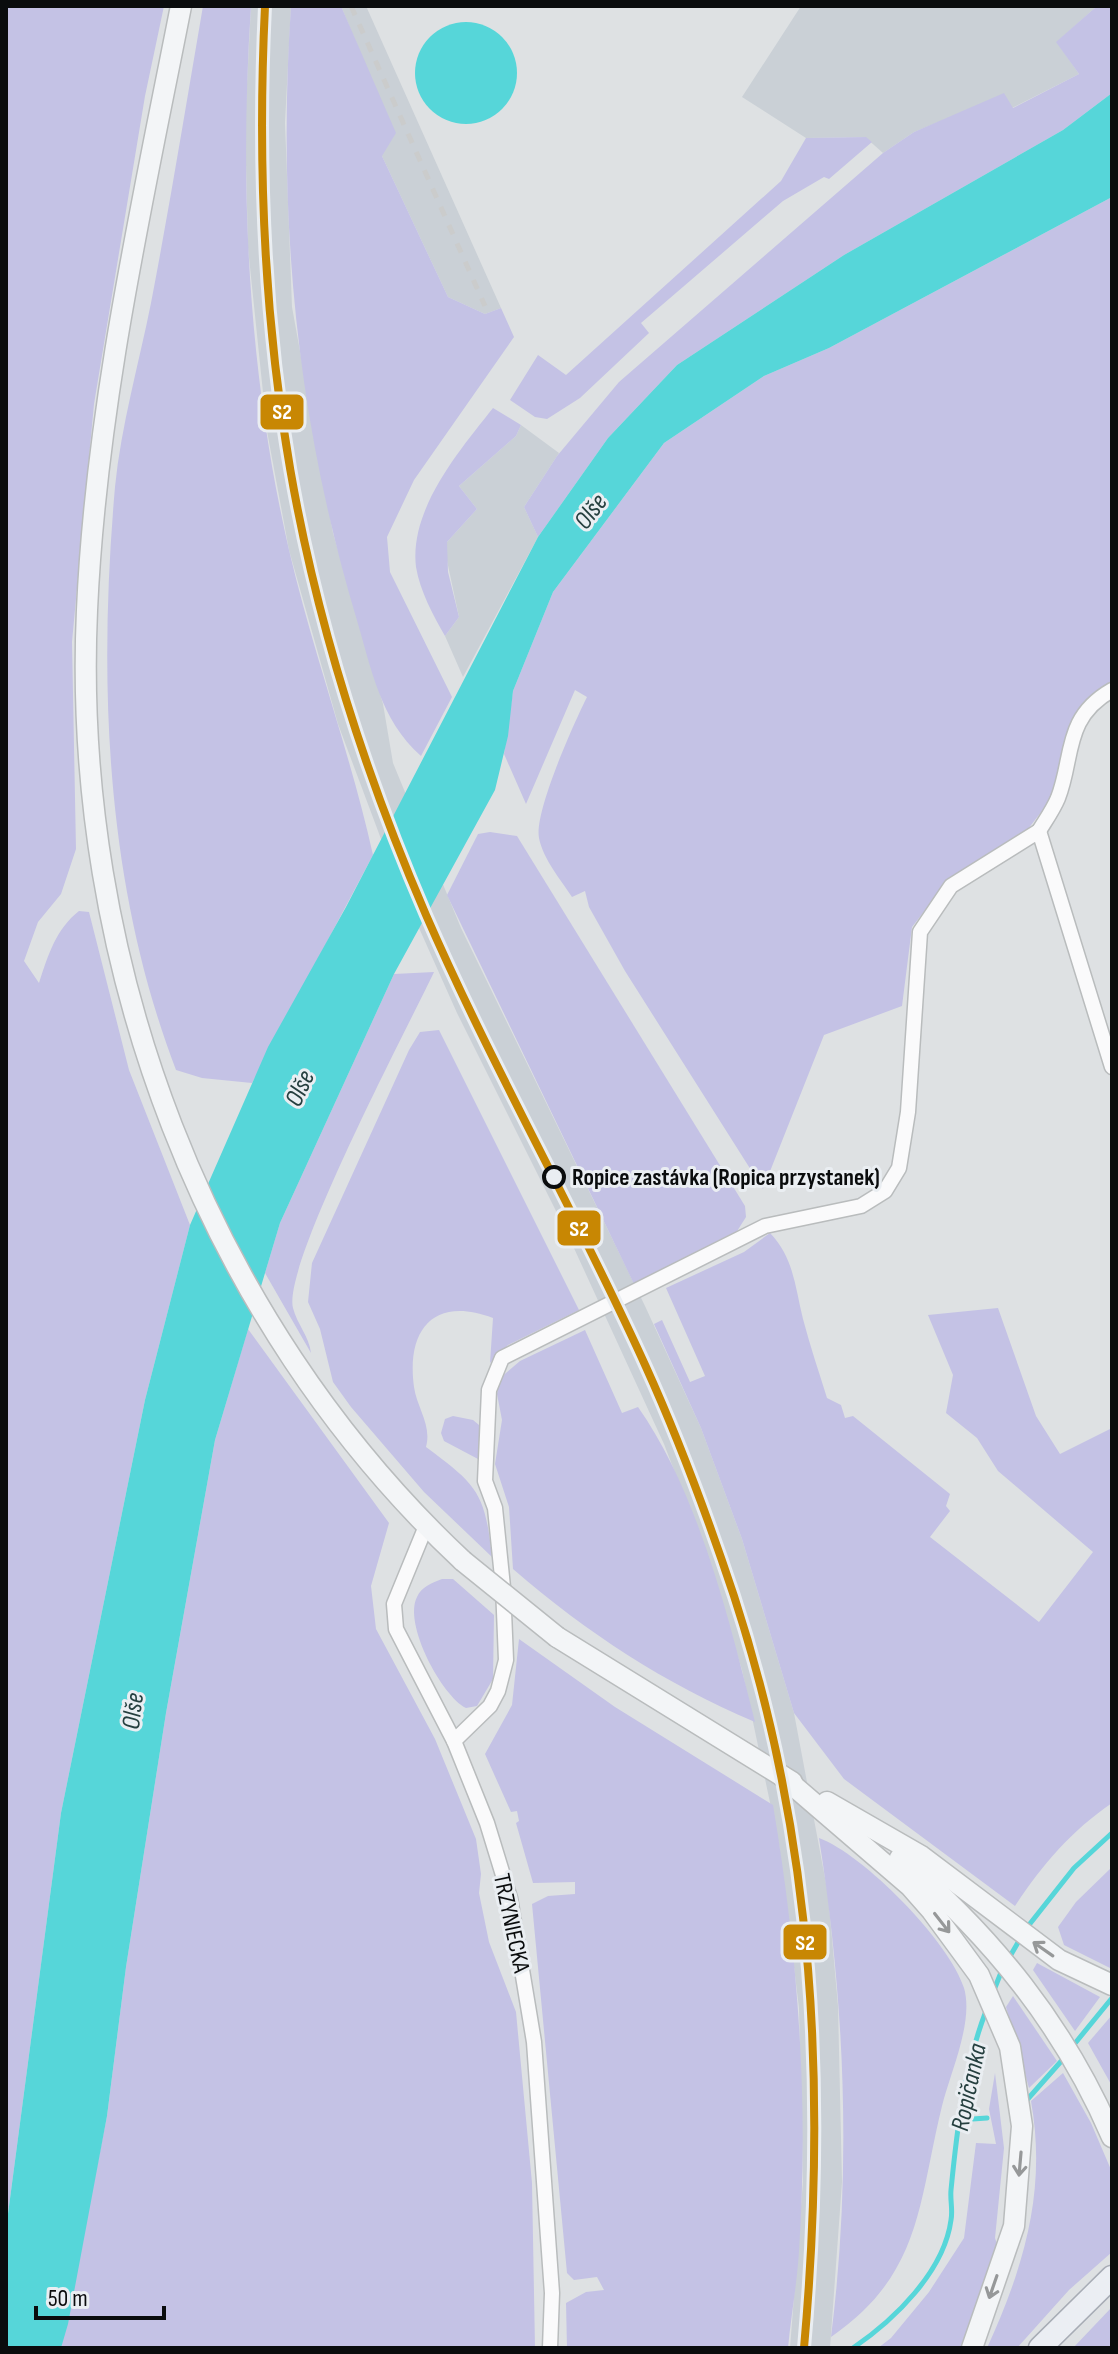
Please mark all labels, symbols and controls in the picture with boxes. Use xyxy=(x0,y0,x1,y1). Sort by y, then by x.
line badge: S2 xyxy=(259,393,305,431)
text: S2 xyxy=(272,399,292,426)
water label: Olše xyxy=(568,488,615,536)
water label: Olše xyxy=(279,1066,322,1112)
place label: Ropice zastávka (Ropica przystanek) xyxy=(572,1163,880,1192)
marker: Ropice zastávka (Ropica przystanek) xyxy=(543,1166,565,1188)
line badge: S2 xyxy=(556,1209,602,1247)
text: S2 xyxy=(569,1216,589,1243)
water label: Olše xyxy=(116,1691,151,1731)
street label: TRZYNIECKA xyxy=(487,1871,536,1976)
one-way arrow xyxy=(934,1912,951,1933)
line badge: S2 xyxy=(782,1923,828,1961)
text: S2 xyxy=(795,1930,815,1957)
one-way arrow xyxy=(1033,1941,1055,1957)
water label: Ropičanka xyxy=(945,2040,994,2134)
one-way arrow xyxy=(1012,2150,1027,2177)
scale bar xyxy=(36,2270,164,2320)
one-way arrow xyxy=(985,2275,1000,2300)
text: 50 m xyxy=(48,2284,88,2313)

